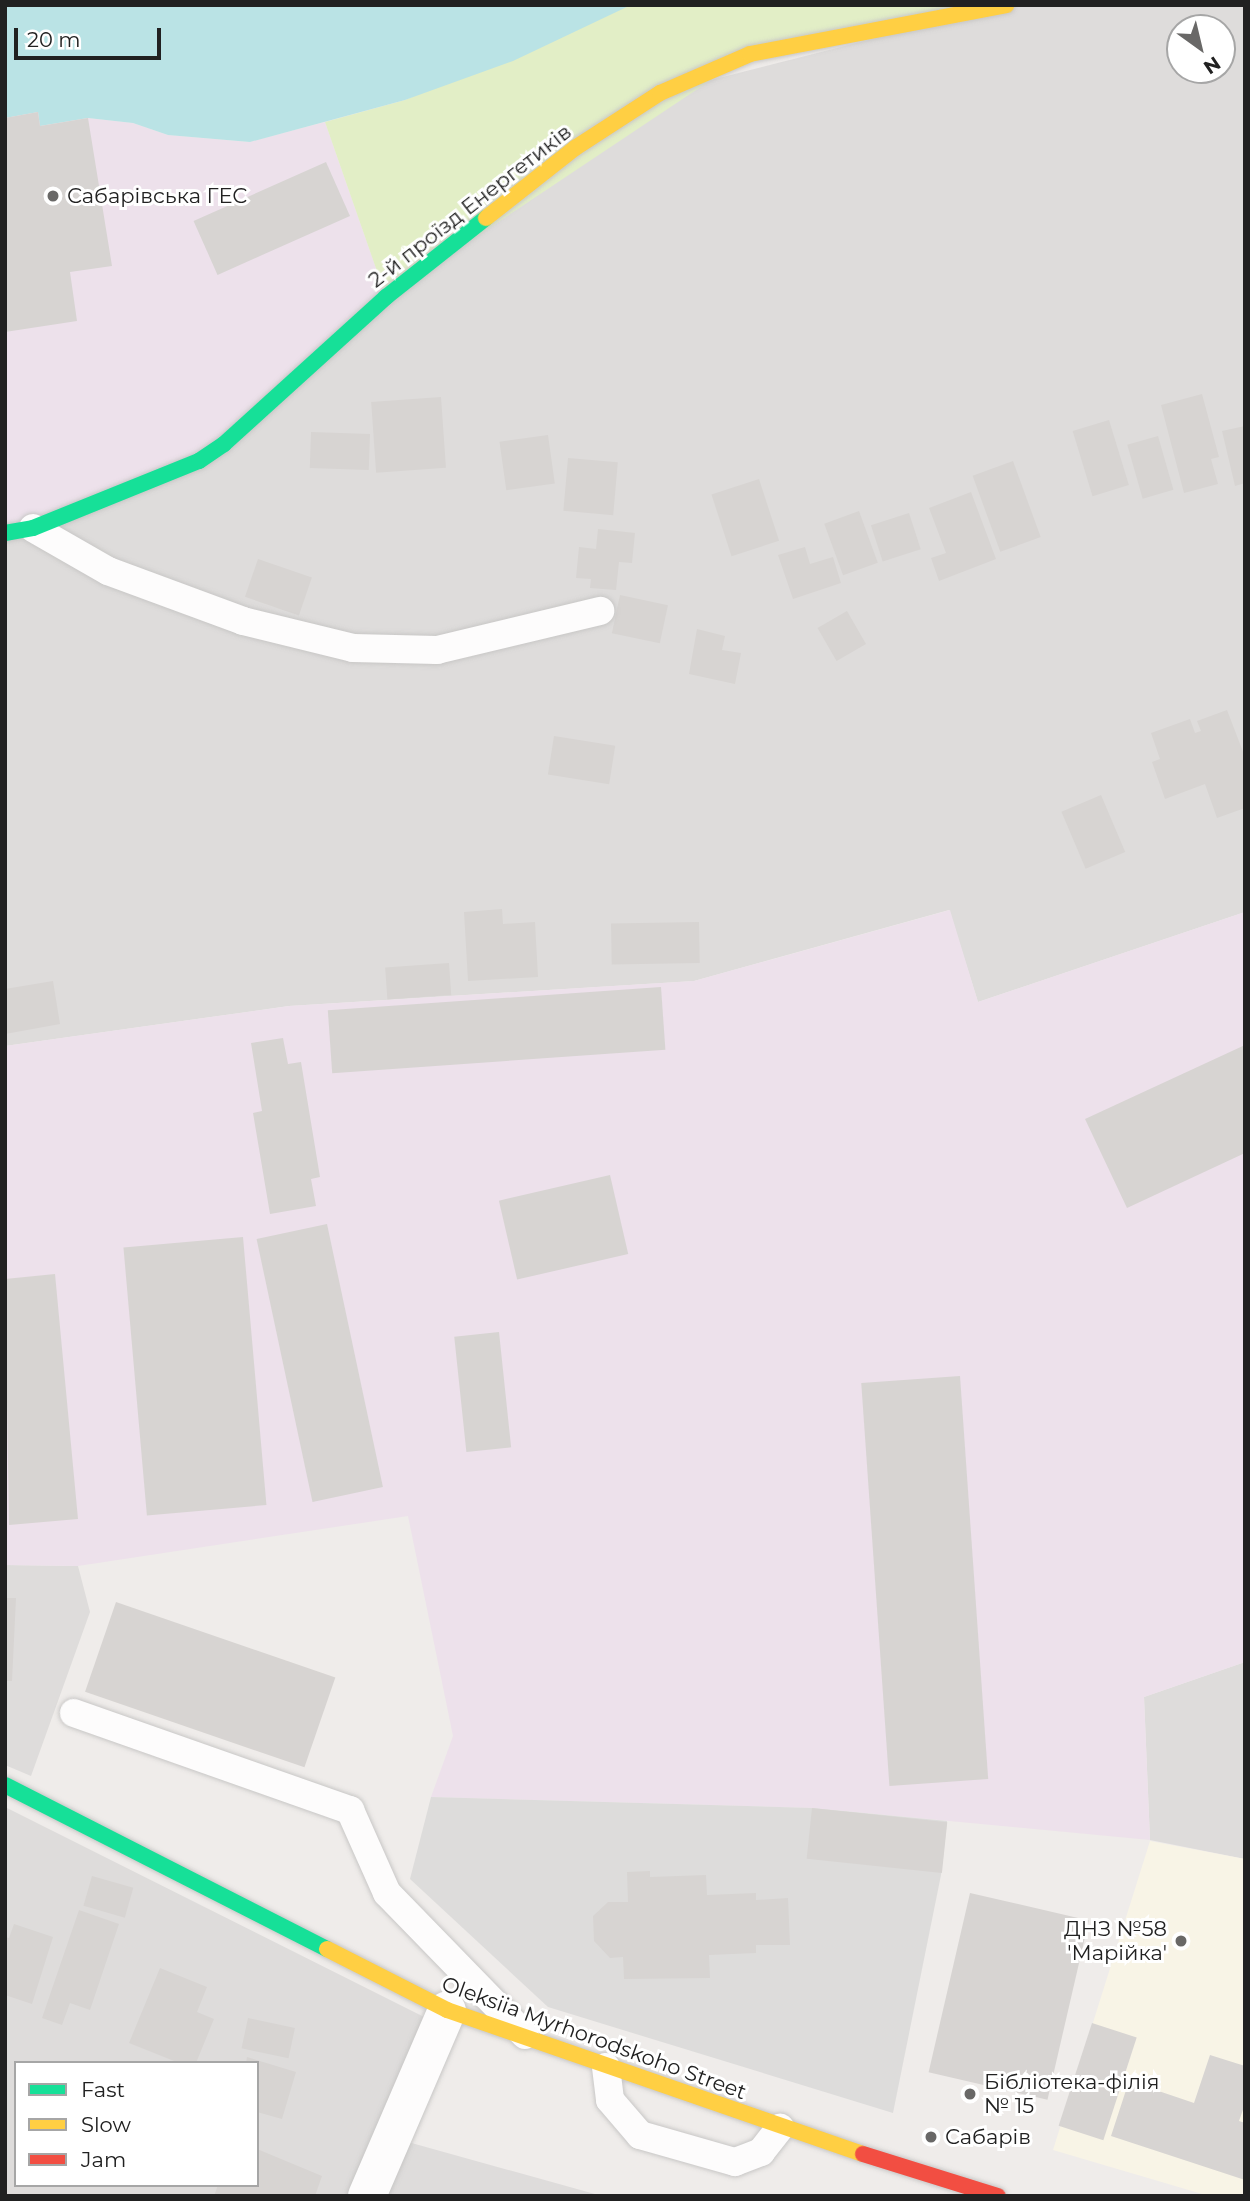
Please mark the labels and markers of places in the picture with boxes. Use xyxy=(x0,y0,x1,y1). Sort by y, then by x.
place label: Сабарівська ГЕС xyxy=(67,183,247,209)
marker: Сабарівська ГЕС xyxy=(45,188,61,204)
place label: ДНЗ №58 'Марійка' xyxy=(1064,1916,1167,1966)
marker: ДНЗ №58 'Марійка' xyxy=(1173,1933,1189,1949)
place label: Бібліотека-філія № 15 xyxy=(984,2069,1160,2119)
marker: Бібліотека-філія № 15 xyxy=(962,2086,978,2102)
place label: Сабарів xyxy=(945,2124,1031,2150)
marker: Сабарів xyxy=(923,2129,939,2145)

